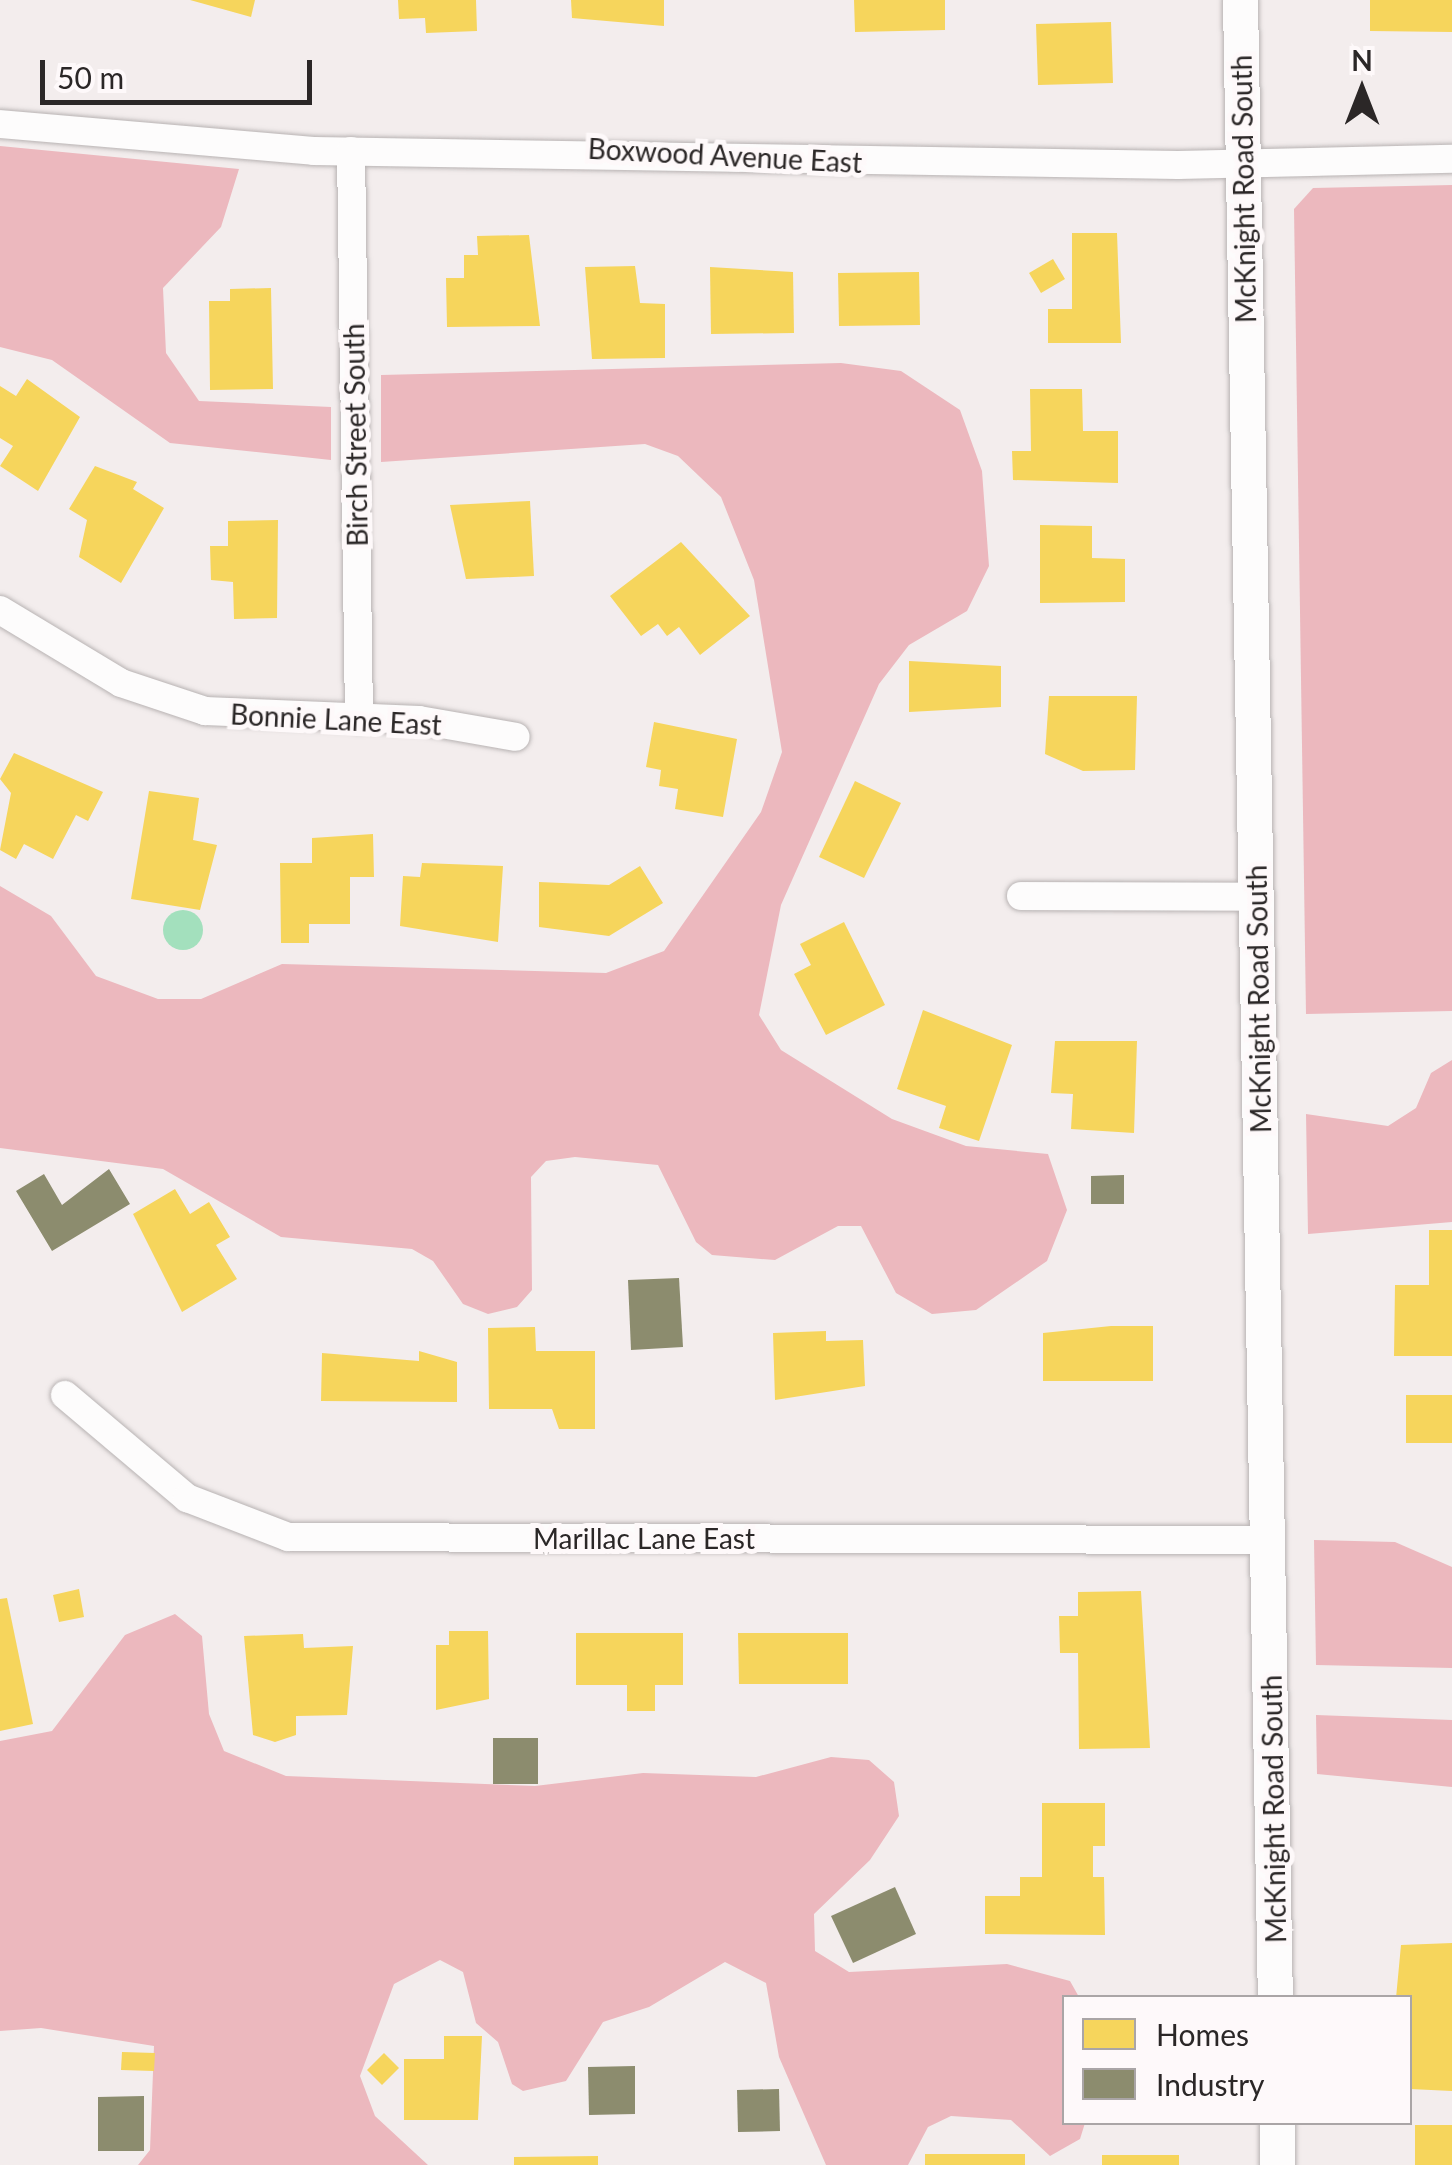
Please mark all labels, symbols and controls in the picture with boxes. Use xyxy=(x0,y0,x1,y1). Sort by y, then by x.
scale bar xyxy=(45,40,318,102)
north arrow xyxy=(1312,40,1412,140)
text: N xyxy=(1351,43,1373,77)
street label: McKnight Road South xyxy=(1224,55,1262,323)
text: 50 m xyxy=(57,59,124,95)
street label: Boxwood Avenue East xyxy=(587,131,863,179)
street label: Birch Street South xyxy=(336,323,374,547)
street label: Bonnie Lane East xyxy=(229,697,443,741)
street label: McKnight Road South xyxy=(1239,865,1277,1133)
street label: Marillac Lane East xyxy=(533,1521,755,1555)
street label: McKnight Road South xyxy=(1254,1675,1292,1943)
legend xyxy=(1062,1995,1412,2125)
text: Homes xyxy=(1156,2016,1249,2052)
text: Industry xyxy=(1156,2066,1265,2102)

